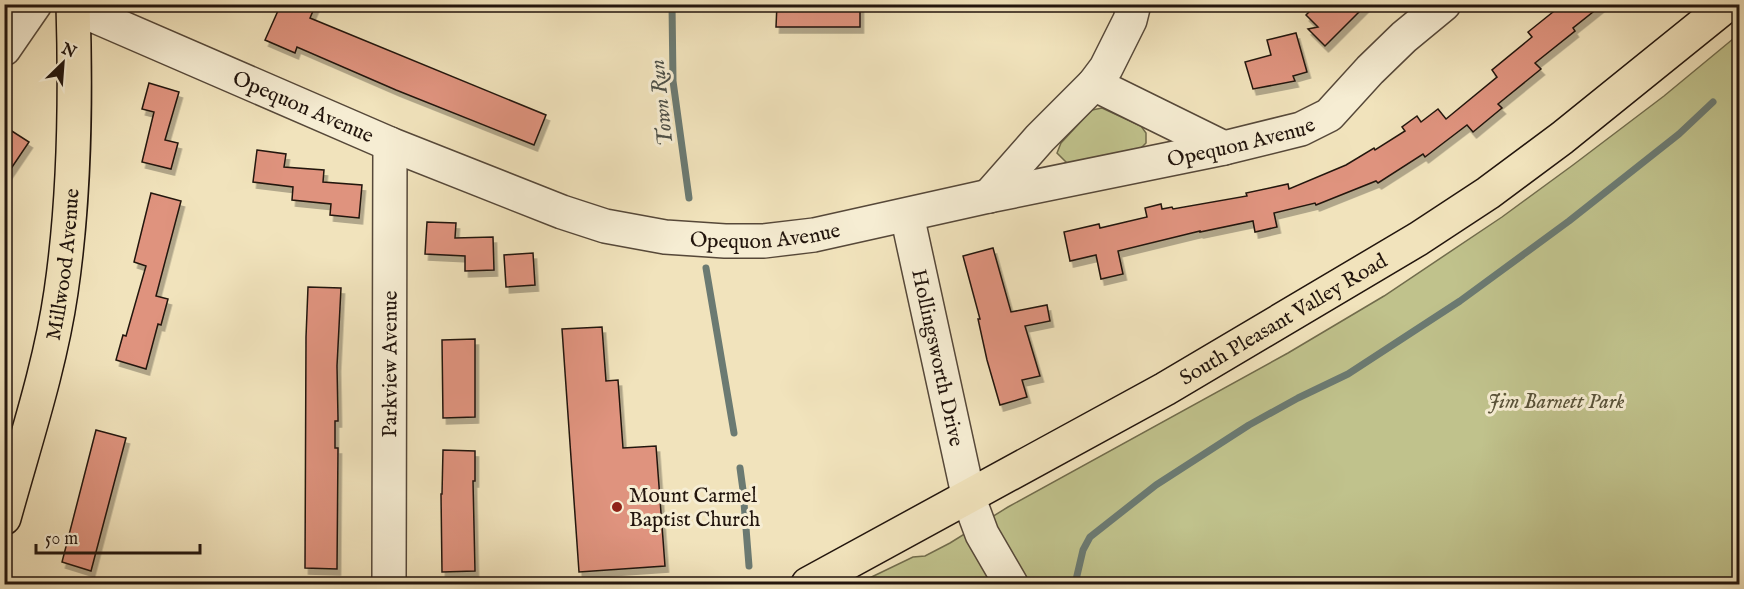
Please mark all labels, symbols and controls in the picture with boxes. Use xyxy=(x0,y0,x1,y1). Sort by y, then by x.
north arrow xyxy=(33,33,93,93)
text: N xyxy=(57,39,79,63)
water label: Town Run xyxy=(644,58,680,148)
street label: Opequon Avenue xyxy=(228,65,378,150)
street label: Opequon Avenue xyxy=(1165,112,1320,174)
street label: Millwood Avenue xyxy=(41,187,87,343)
street label: Opequon Avenue xyxy=(689,217,843,256)
street label: South Pleasant Valley Road xyxy=(1175,248,1393,392)
street label: Hollingsworth Drive xyxy=(904,267,969,449)
street label: Parkview Avenue xyxy=(377,290,405,438)
park label: Jim Barnett Park xyxy=(1488,389,1625,416)
place label: Mount Carmel Baptist Church xyxy=(629,483,760,534)
marker: Mount Carmel Baptist Church xyxy=(610,500,624,514)
scale bar xyxy=(36,517,200,555)
text: 50 m xyxy=(45,528,78,551)

